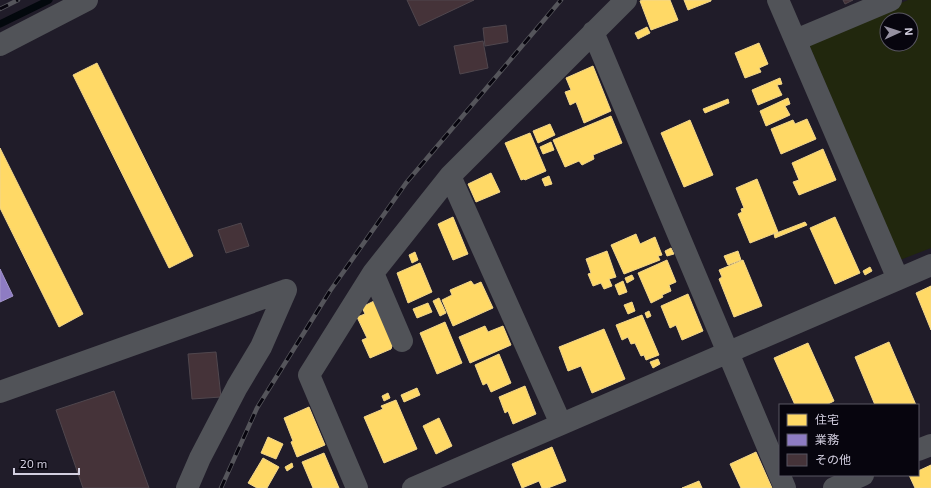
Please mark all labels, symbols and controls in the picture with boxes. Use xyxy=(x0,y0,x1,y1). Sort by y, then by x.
north arrow xyxy=(879,12,919,52)
text: N xyxy=(903,27,916,36)
legend xyxy=(779,404,919,476)
text: 住宅 xyxy=(815,412,839,426)
text: 業務 xyxy=(815,432,839,446)
scale bar xyxy=(14,450,79,476)
text: その他 xyxy=(815,452,851,466)
text: 20 m xyxy=(20,456,47,470)

